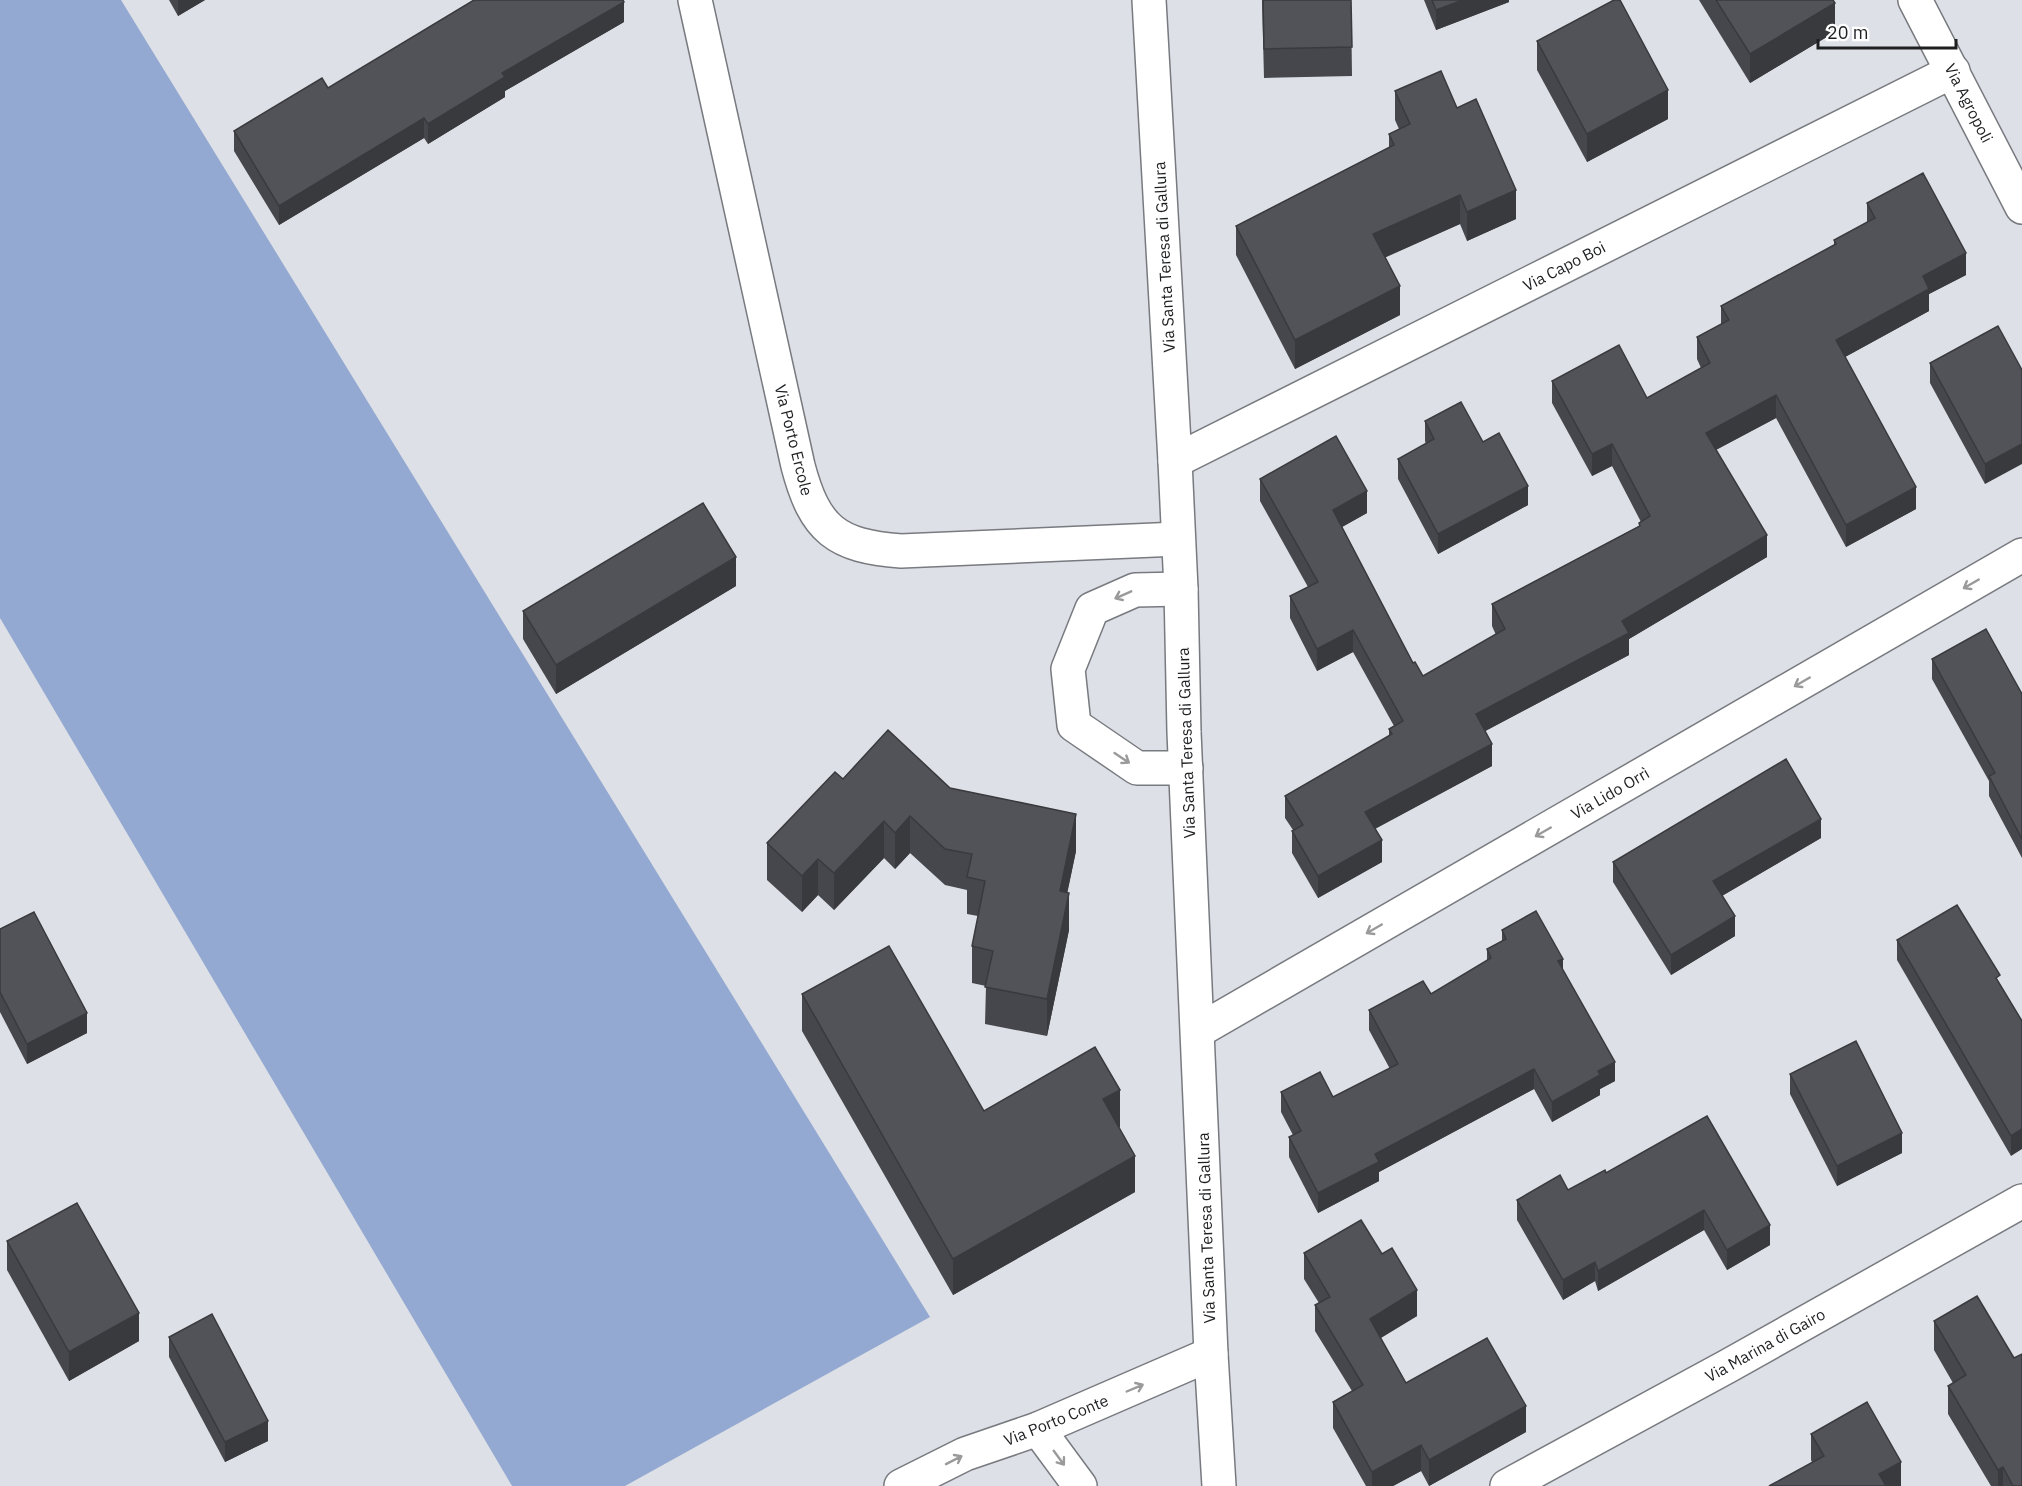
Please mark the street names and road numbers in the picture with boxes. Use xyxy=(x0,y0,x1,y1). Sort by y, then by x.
street label: Via Agropoli xyxy=(1941,60,1997,146)
street label: Via Santa Teresa di Gallura xyxy=(1149,161,1179,353)
street label: Via Capo Boi xyxy=(1519,237,1609,295)
street label: Via Porto Ercole xyxy=(771,382,818,498)
street label: Via Santa Teresa di Gallura xyxy=(1173,647,1199,839)
street label: Via Lido Orrì xyxy=(1567,763,1653,823)
street label: Via Santa Teresa di Gallura xyxy=(1193,1132,1219,1324)
street label: Via Marina di Gairo xyxy=(1701,1304,1829,1386)
street label: Via Porto Conte xyxy=(1001,1390,1111,1450)

